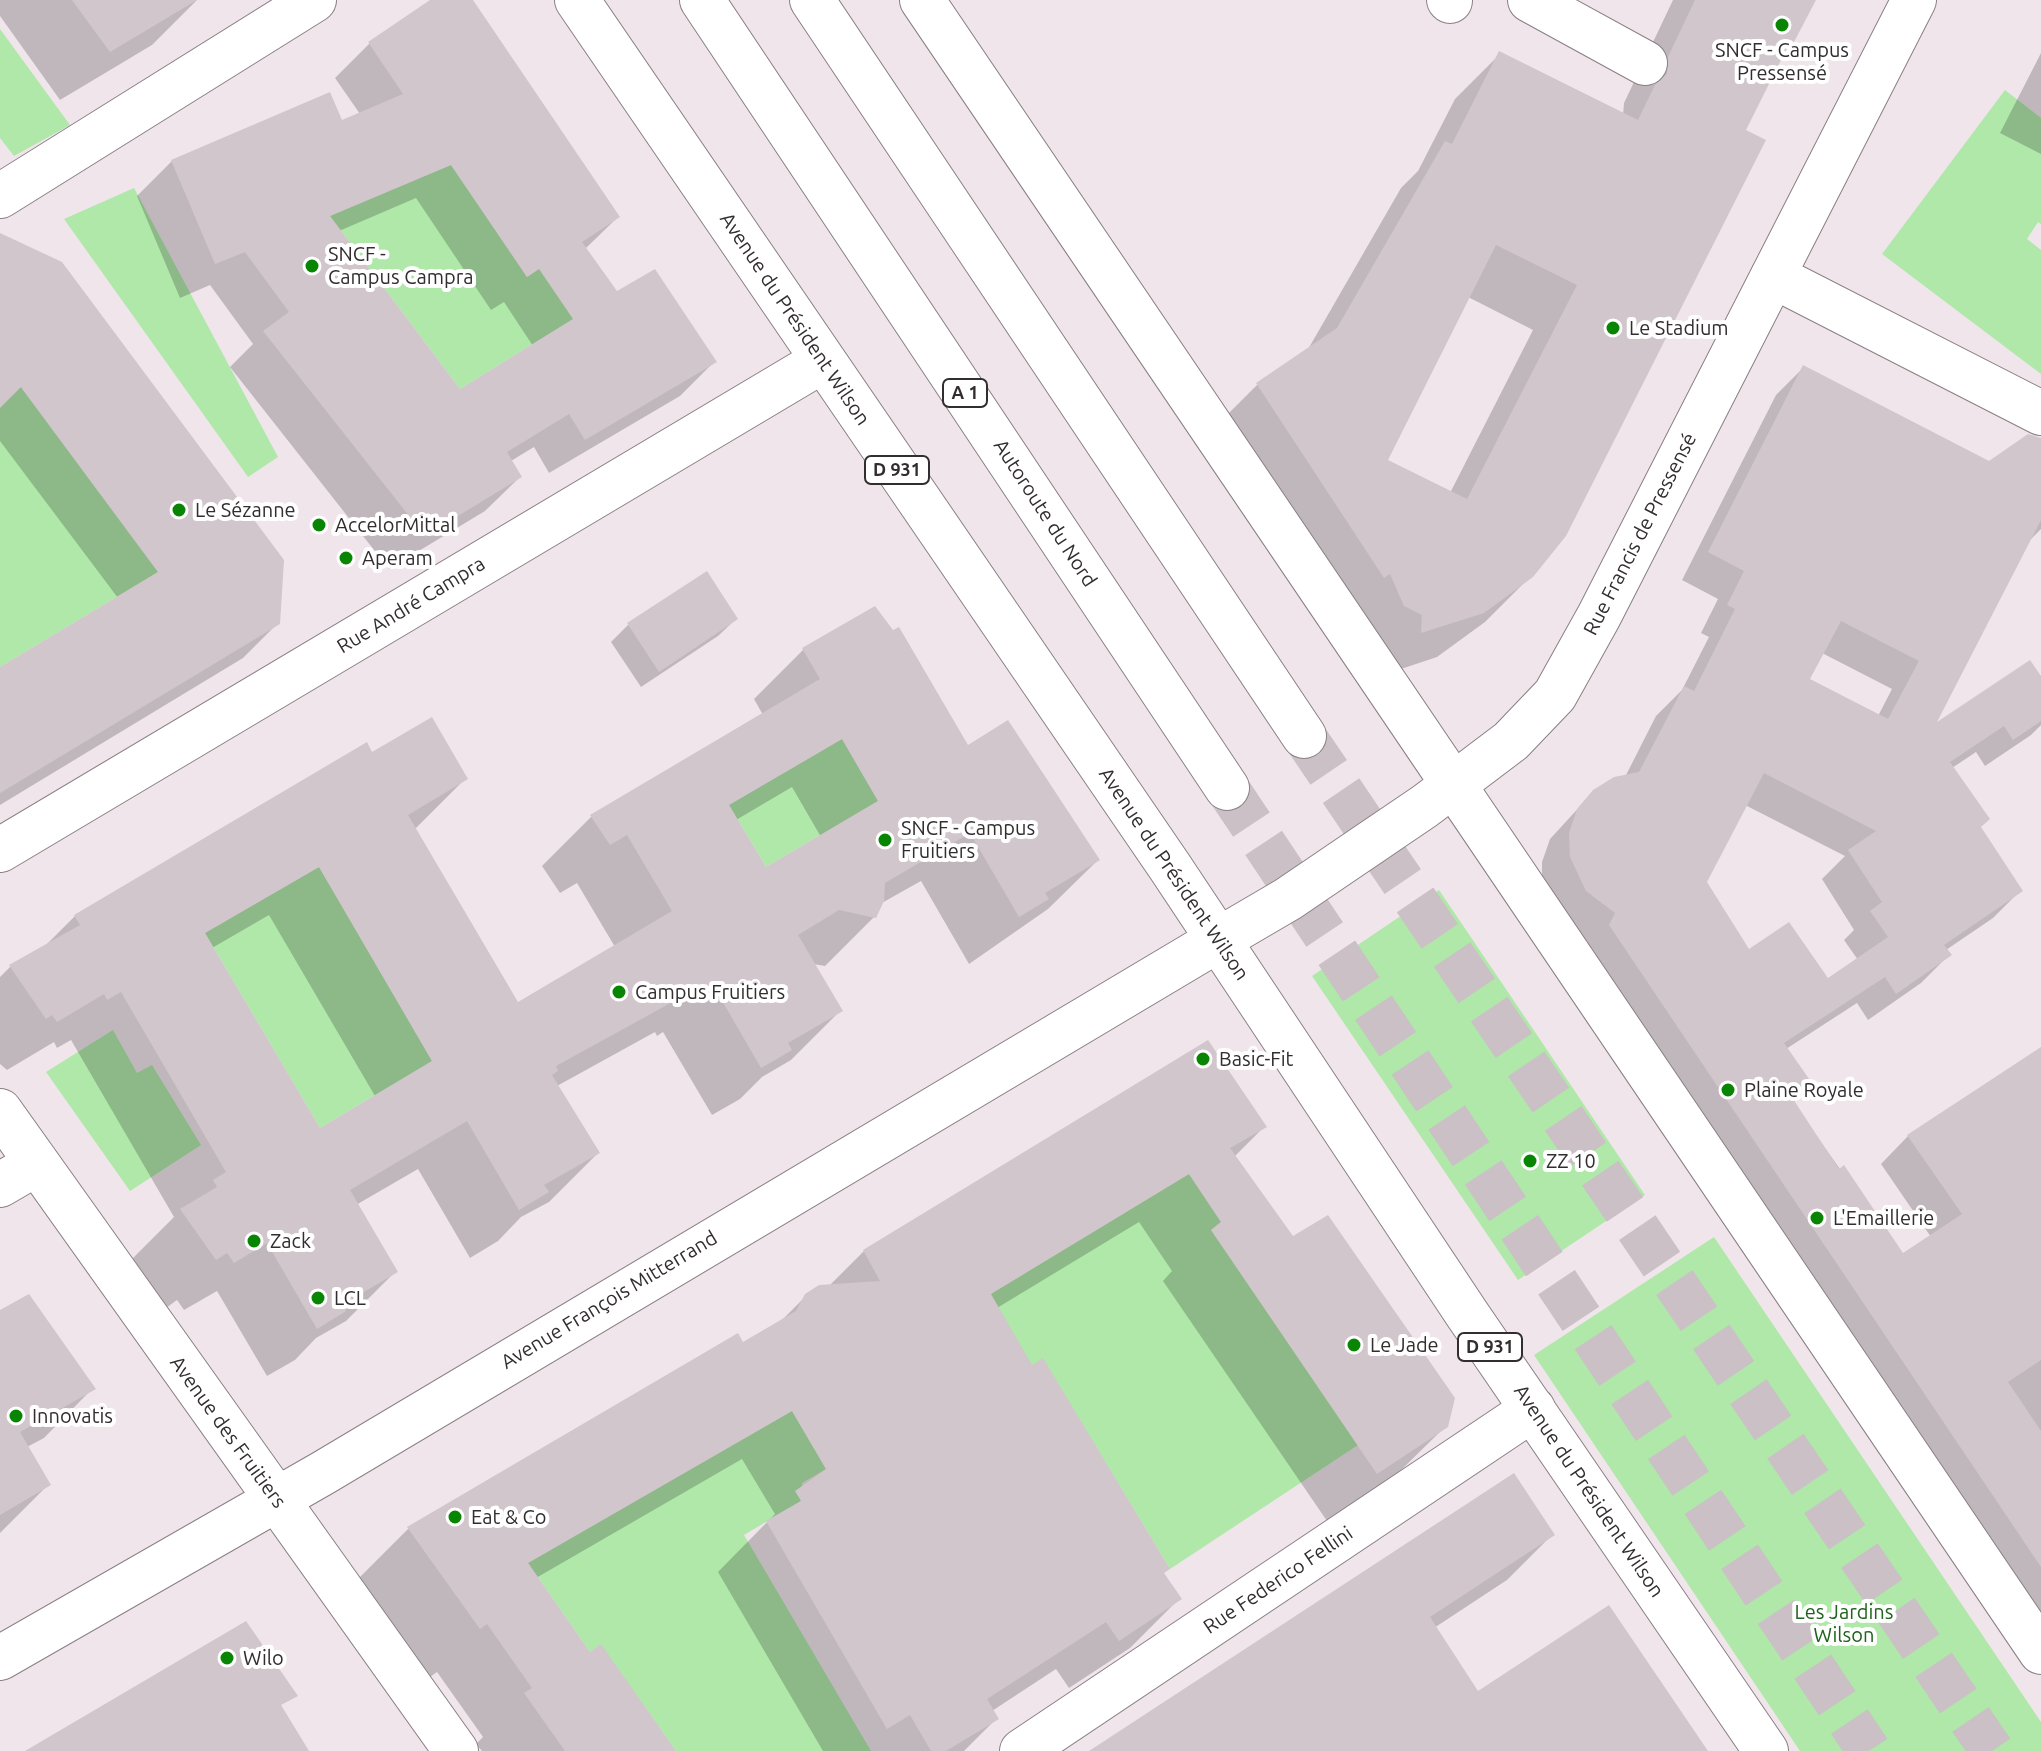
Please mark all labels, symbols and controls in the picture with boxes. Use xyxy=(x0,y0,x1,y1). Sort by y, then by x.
marker: SNCF - Campus Pressensé xyxy=(1773,16,1791,34)
place label: SNCF - Campus Pressensé xyxy=(1715,38,1849,85)
street label: Avenue du Président Wilson xyxy=(715,208,875,430)
place label: SNCF - Campus Campra xyxy=(328,242,474,289)
marker: SNCF - Campus Campra xyxy=(303,257,321,275)
place label: Le Stadium xyxy=(1629,316,1729,340)
marker: Le Stadium xyxy=(1604,319,1622,337)
road number: A 1 xyxy=(943,379,987,407)
street label: Rue Francis de Pressensé xyxy=(1579,429,1701,639)
street label: Autoroute du Nord xyxy=(988,435,1102,591)
road number: D 931 xyxy=(865,456,929,484)
place label: Le Sézanne xyxy=(195,498,296,522)
marker: Le Sézanne xyxy=(170,501,188,519)
place label: AccelorMittal xyxy=(335,513,455,537)
marker: AccelorMittal xyxy=(310,516,328,534)
place label: Aperam xyxy=(362,546,433,570)
marker: Aperam xyxy=(337,549,355,567)
street label: Rue André Campra xyxy=(333,551,489,659)
street label: Avenue du Président Wilson xyxy=(1094,763,1254,985)
place label: SNCF - Campus Fruitiers xyxy=(901,816,1035,863)
marker: SNCF - Campus Fruitiers xyxy=(876,831,894,849)
place label: Campus Fruitiers xyxy=(635,980,785,1004)
marker: Campus Fruitiers xyxy=(610,983,628,1001)
place label: Basic-Fit xyxy=(1219,1047,1293,1071)
marker: Basic-Fit xyxy=(1194,1050,1212,1068)
place label: Plaine Royale xyxy=(1744,1078,1864,1102)
marker: Plaine Royale xyxy=(1719,1081,1737,1099)
place label: ZZ 10 xyxy=(1546,1149,1596,1173)
marker: ZZ 10 xyxy=(1521,1152,1539,1170)
place label: L'Emaillerie xyxy=(1833,1206,1934,1230)
marker: L'Emaillerie xyxy=(1808,1209,1826,1227)
street label: Avenue François Mitterrand xyxy=(497,1226,721,1374)
place label: Zack xyxy=(270,1229,311,1253)
marker: Zack xyxy=(245,1232,263,1250)
place label: LCL xyxy=(334,1286,366,1310)
marker: LCL xyxy=(309,1289,327,1307)
place label: Le Jade xyxy=(1370,1333,1439,1357)
road number: D 931 xyxy=(1458,1333,1522,1361)
marker: Le Jade xyxy=(1345,1336,1363,1354)
street label: Avenue des Fruitiers xyxy=(165,1351,291,1513)
street label: Avenue du Président Wilson xyxy=(1509,1380,1669,1602)
place label: Innovatis xyxy=(32,1404,113,1428)
marker: Innovatis xyxy=(7,1407,25,1425)
place label: Eat & Co xyxy=(471,1505,547,1529)
marker: Eat & Co xyxy=(446,1508,464,1526)
street label: Rue Federico Fellini xyxy=(1199,1521,1357,1639)
park label: Les Jardins Wilson xyxy=(1795,1600,1893,1647)
place label: Wilo xyxy=(243,1646,284,1670)
marker: Wilo xyxy=(218,1649,236,1667)

